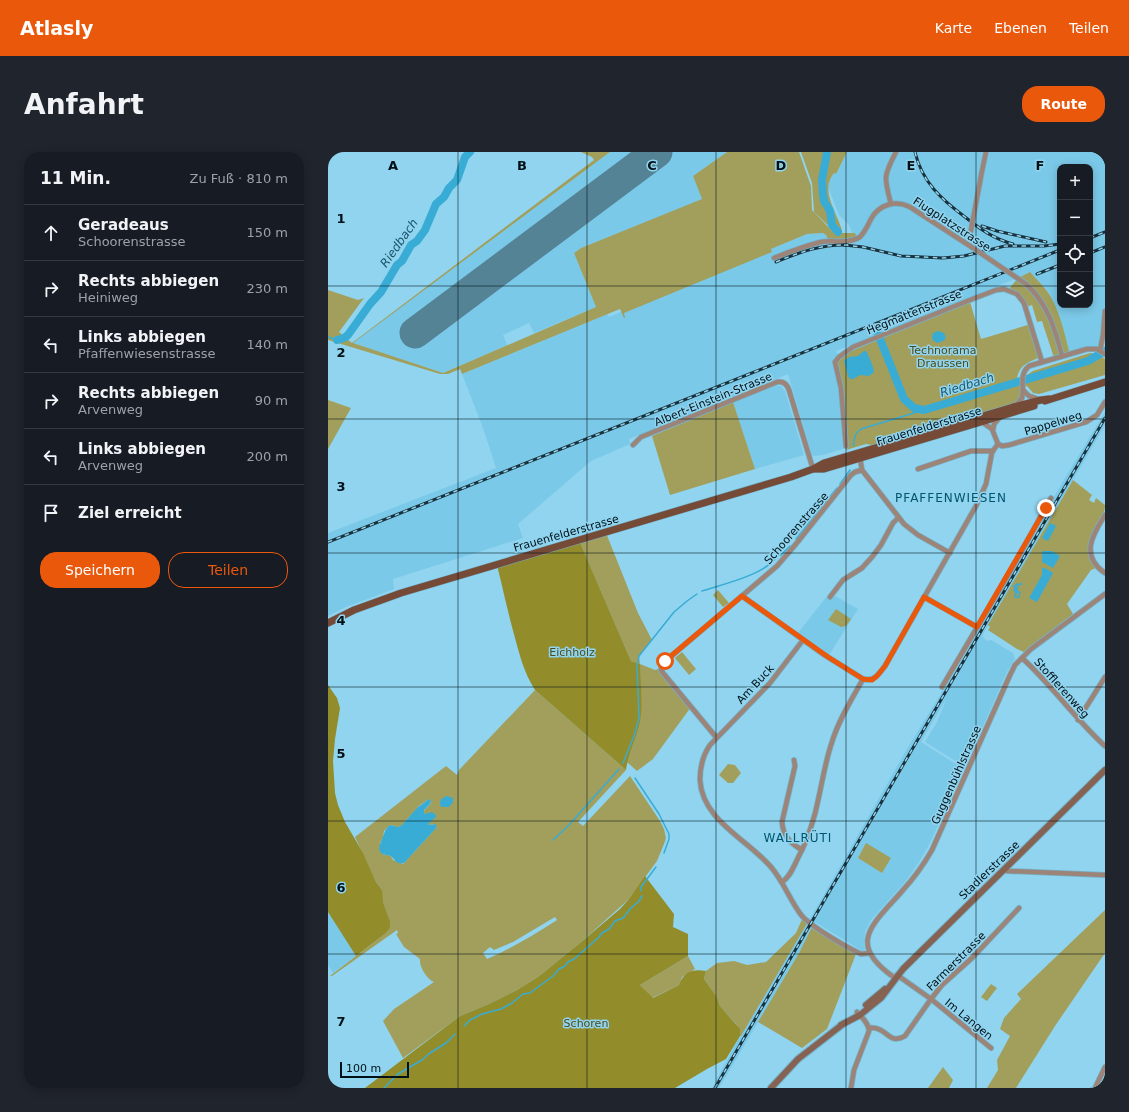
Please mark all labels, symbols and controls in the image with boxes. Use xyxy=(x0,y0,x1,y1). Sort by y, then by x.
text: Atlasly xyxy=(20,17,93,39)
text: Karte xyxy=(935,20,972,36)
text: Ebenen xyxy=(994,20,1047,36)
text: Teilen xyxy=(1069,20,1109,36)
button: Route xyxy=(1022,86,1105,122)
text: Anfahrt xyxy=(24,88,144,121)
text: A xyxy=(388,158,398,173)
text: B xyxy=(517,158,527,173)
text: C xyxy=(647,158,657,173)
text: D xyxy=(776,158,787,173)
text: E xyxy=(907,158,915,173)
text: F xyxy=(1036,158,1044,173)
map controls xyxy=(1057,164,1093,308)
button: + xyxy=(1057,164,1093,200)
text: 11 Min. xyxy=(40,168,111,188)
text: Zu Fuß · 810 m xyxy=(190,171,288,186)
street label: Flugplatzstrasse xyxy=(911,195,993,254)
button: − xyxy=(1057,200,1093,236)
text: 1 xyxy=(336,211,346,226)
text: Geradeaus xyxy=(78,216,169,234)
water label: Riedbach xyxy=(377,216,421,270)
icon: ahead xyxy=(40,222,62,244)
text: 150 m xyxy=(246,225,288,240)
text: Schoorenstrasse xyxy=(78,234,186,249)
button: locate xyxy=(1057,236,1093,272)
text: Rechts abbiegen xyxy=(78,272,219,290)
button: layers xyxy=(1057,272,1093,308)
icon: right xyxy=(40,278,62,300)
text: 230 m xyxy=(246,281,288,296)
street label: Hegmattenstrasse xyxy=(865,287,964,337)
text: Heiniweg xyxy=(78,290,138,305)
text: Links abbiegen xyxy=(78,328,206,346)
icon: left xyxy=(40,334,62,356)
text: 140 m xyxy=(246,337,288,352)
park label: Technorama Draussen xyxy=(908,344,977,370)
text: 2 xyxy=(336,345,346,360)
text: Pfaffenwiesenstrasse xyxy=(78,346,216,361)
street label: Albert-Einstein-Strasse xyxy=(652,370,774,429)
water label: Riedbach xyxy=(938,370,996,400)
text: Rechts abbiegen xyxy=(78,384,219,402)
icon: right xyxy=(40,390,62,412)
text: 90 m xyxy=(255,393,288,408)
text: Arvenweg xyxy=(78,402,143,417)
street label: Frauenfelderstrasse xyxy=(875,404,983,449)
street label: Pappelweg xyxy=(1023,409,1083,438)
text: Links abbiegen xyxy=(78,440,206,458)
icon: left xyxy=(40,446,62,468)
text: 200 m xyxy=(246,449,288,464)
text: Arvenweg xyxy=(78,458,143,473)
text: 3 xyxy=(336,479,346,494)
street label: Schoorenstrasse xyxy=(762,490,831,567)
district label: PFAFFENWIESEN xyxy=(895,491,1007,505)
route end xyxy=(1037,499,1055,517)
icon: arrive xyxy=(40,502,62,524)
text: Ziel erreicht xyxy=(78,504,182,522)
street label: Frauenfelderstrasse xyxy=(512,512,621,555)
button: Speichern xyxy=(40,552,160,588)
button: Teilen xyxy=(168,552,288,588)
text: 4 xyxy=(336,613,346,628)
park label: Eichholz xyxy=(549,646,595,659)
route start xyxy=(656,652,674,670)
street label: Stofflerenweg xyxy=(1031,656,1092,721)
street label: Am Buck xyxy=(734,662,777,707)
street label: Guggenbühlstrasse xyxy=(929,724,984,827)
text: 5 xyxy=(336,746,346,761)
district label: WALLRÜTI xyxy=(764,829,832,845)
street label: Stadlerstrasse xyxy=(956,838,1022,902)
text: 6 xyxy=(336,880,346,895)
street label: Farmerstrasse xyxy=(924,929,989,994)
street label: Im Langen xyxy=(942,996,995,1043)
text: 7 xyxy=(336,1014,346,1029)
park label: Schoren xyxy=(564,1017,608,1030)
scale bar xyxy=(340,1060,409,1079)
text: 100 m xyxy=(346,1062,381,1075)

